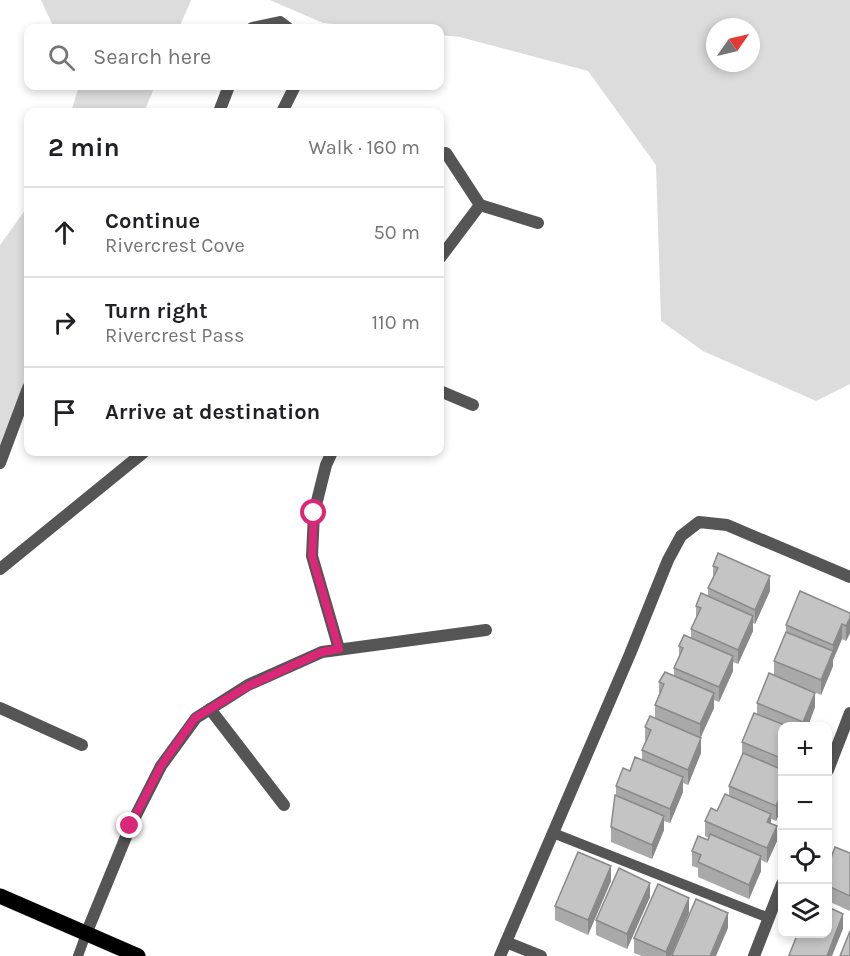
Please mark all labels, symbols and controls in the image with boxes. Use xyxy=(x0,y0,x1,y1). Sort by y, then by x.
north arrow xyxy=(706,18,760,72)
search box xyxy=(24,24,444,90)
icon: search xyxy=(45,41,78,74)
text: Search here xyxy=(93,44,211,70)
text: 2 min xyxy=(48,132,120,163)
text: Walk · 160 m xyxy=(308,136,420,159)
text: Continue xyxy=(105,208,200,234)
icon: ahead xyxy=(48,216,81,249)
text: 50 m xyxy=(373,221,420,244)
text: Rivercrest Cove xyxy=(105,234,245,257)
text: Turn right xyxy=(105,298,208,324)
icon: right xyxy=(48,306,81,339)
text: 110 m xyxy=(371,311,420,334)
text: Rivercrest Pass xyxy=(105,324,244,347)
icon: arrive xyxy=(48,396,81,429)
text: Arrive at destination xyxy=(105,399,320,425)
route start xyxy=(300,499,326,525)
map controls xyxy=(778,722,832,938)
button: + xyxy=(778,722,832,776)
button: − xyxy=(778,776,832,830)
route end xyxy=(116,812,142,838)
button: locate xyxy=(778,830,832,884)
button: layers xyxy=(778,884,832,938)

